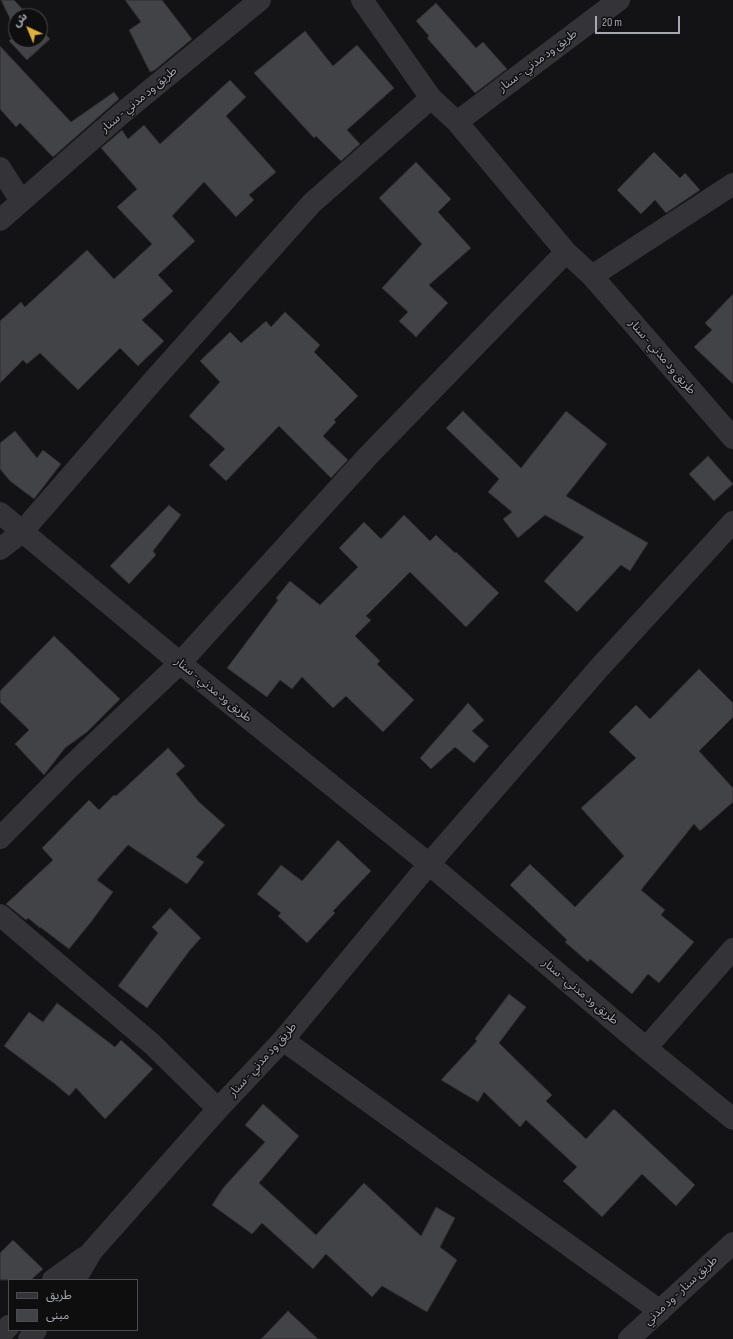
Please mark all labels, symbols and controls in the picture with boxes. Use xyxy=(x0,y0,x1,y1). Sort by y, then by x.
north arrow xyxy=(8,8,48,48)
scale bar xyxy=(597,8,682,34)
text: ش xyxy=(10,10,30,30)
text: 20 m xyxy=(602,15,622,30)
street label: طريق ود مدني - سنار xyxy=(496,27,580,95)
street label: طريق ود مدني - سنار xyxy=(98,64,180,136)
street label: طريق ود مدني - سنار xyxy=(625,316,699,398)
street label: طريق ود مدني - سنار xyxy=(172,654,254,726)
street label: طريق ود مدني - سنار xyxy=(539,956,621,1028)
street label: طريق ود مدني - سنار xyxy=(226,1020,300,1100)
street label: طريق سنار - ود مدني xyxy=(641,1253,721,1329)
legend xyxy=(8,1279,138,1331)
text: طريق xyxy=(46,1288,72,1303)
text: مبنى xyxy=(46,1308,69,1323)

